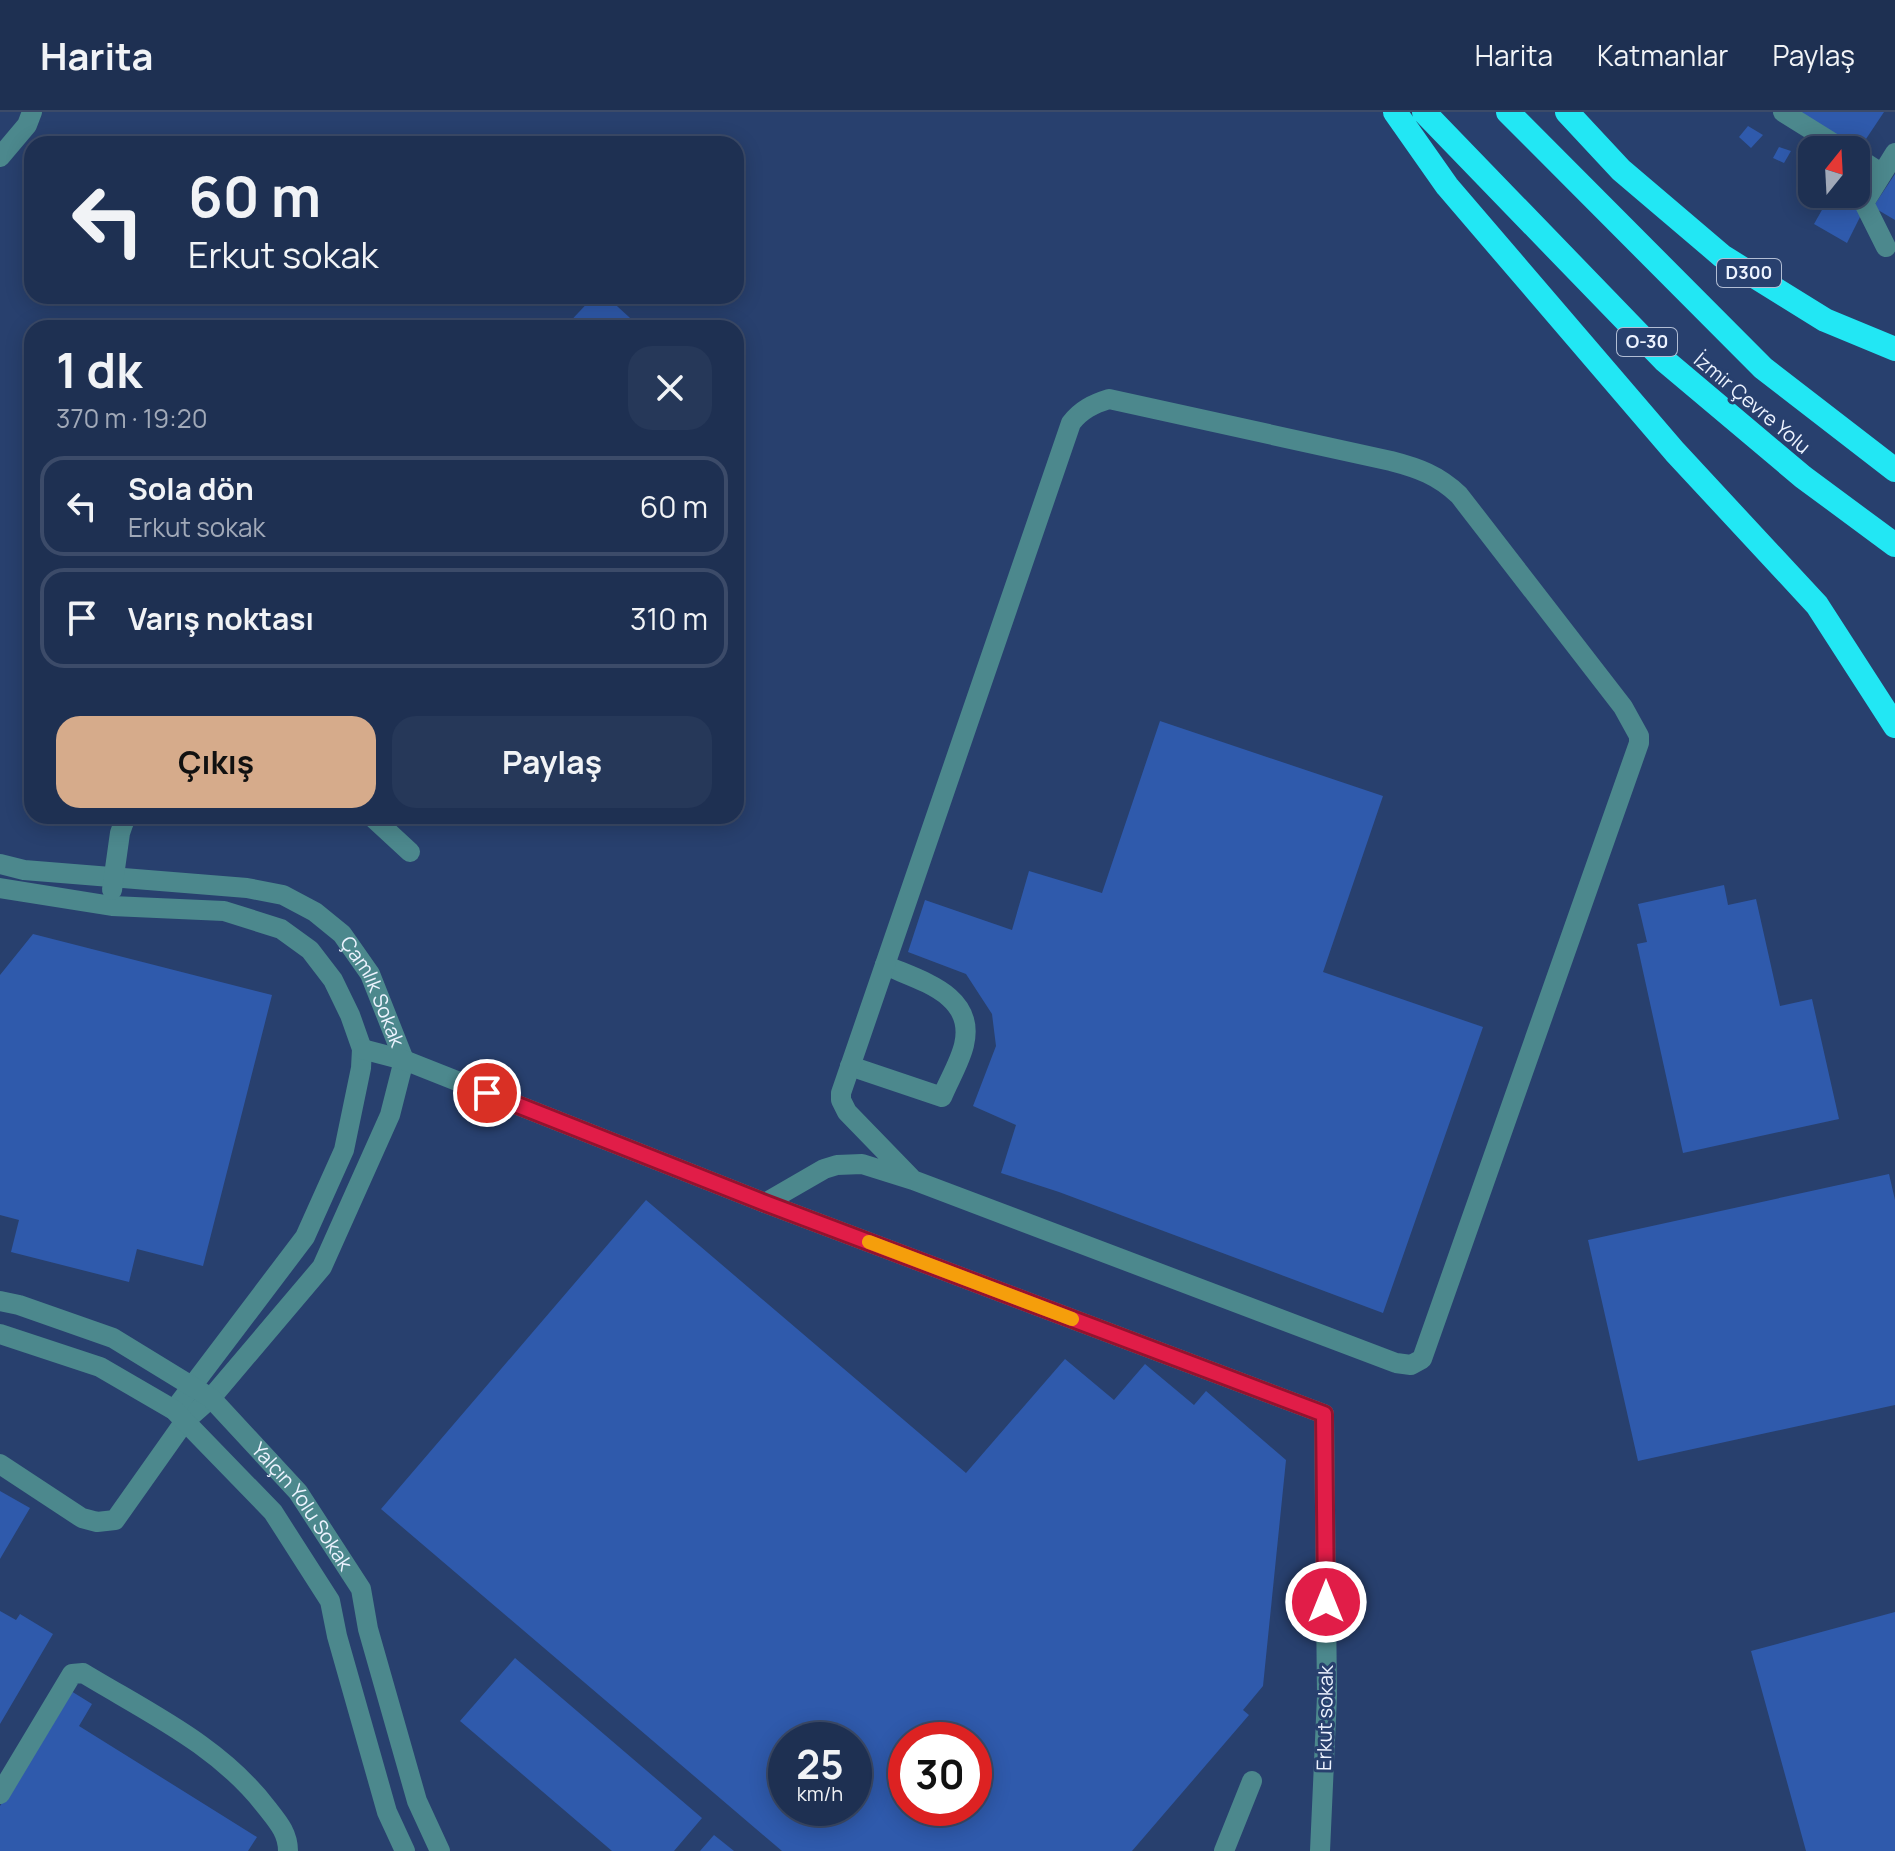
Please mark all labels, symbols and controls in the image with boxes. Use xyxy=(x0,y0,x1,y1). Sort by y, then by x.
text: Harita xyxy=(40,29,153,81)
text: Harita xyxy=(1475,36,1553,74)
text: Katmanlar xyxy=(1597,36,1728,74)
text: Paylaş xyxy=(1772,36,1855,74)
north arrow xyxy=(1798,136,1870,208)
map controls xyxy=(1798,136,1870,208)
text: 60 m xyxy=(188,157,321,234)
icon: left xyxy=(56,168,160,272)
text: Erkut sokak xyxy=(188,230,378,279)
road number: D300 xyxy=(1717,259,1781,287)
road number: O-30 xyxy=(1617,328,1677,356)
text: 1 dk xyxy=(56,337,142,402)
button: close xyxy=(628,346,712,430)
street label: İzmir Çevre Yolu xyxy=(1688,346,1816,459)
text: 370 m · 19:20 xyxy=(56,400,208,436)
text: Sola dön xyxy=(128,468,254,509)
icon: left xyxy=(60,484,104,528)
text: 60 m xyxy=(640,486,708,527)
text: Erkut sokak xyxy=(128,509,265,545)
icon: arrive xyxy=(60,596,104,640)
text: Varış noktası xyxy=(128,598,314,639)
text: 310 m xyxy=(630,598,708,639)
button: Çıkış xyxy=(56,716,376,808)
button: Paylaş xyxy=(392,716,712,808)
street label: Çamlık Sokak xyxy=(334,930,412,1052)
pin xyxy=(453,1059,521,1127)
icon: arrive xyxy=(465,1071,509,1115)
street label: Yalçın Yolu Sokak xyxy=(246,1436,360,1576)
position arrow xyxy=(1284,1560,1368,1644)
street label: Erkut sokak xyxy=(1310,1664,1339,1771)
speed limit sign: 30 xyxy=(888,1722,992,1826)
text: 25 xyxy=(796,1736,844,1791)
text: km/h xyxy=(797,1780,843,1807)

